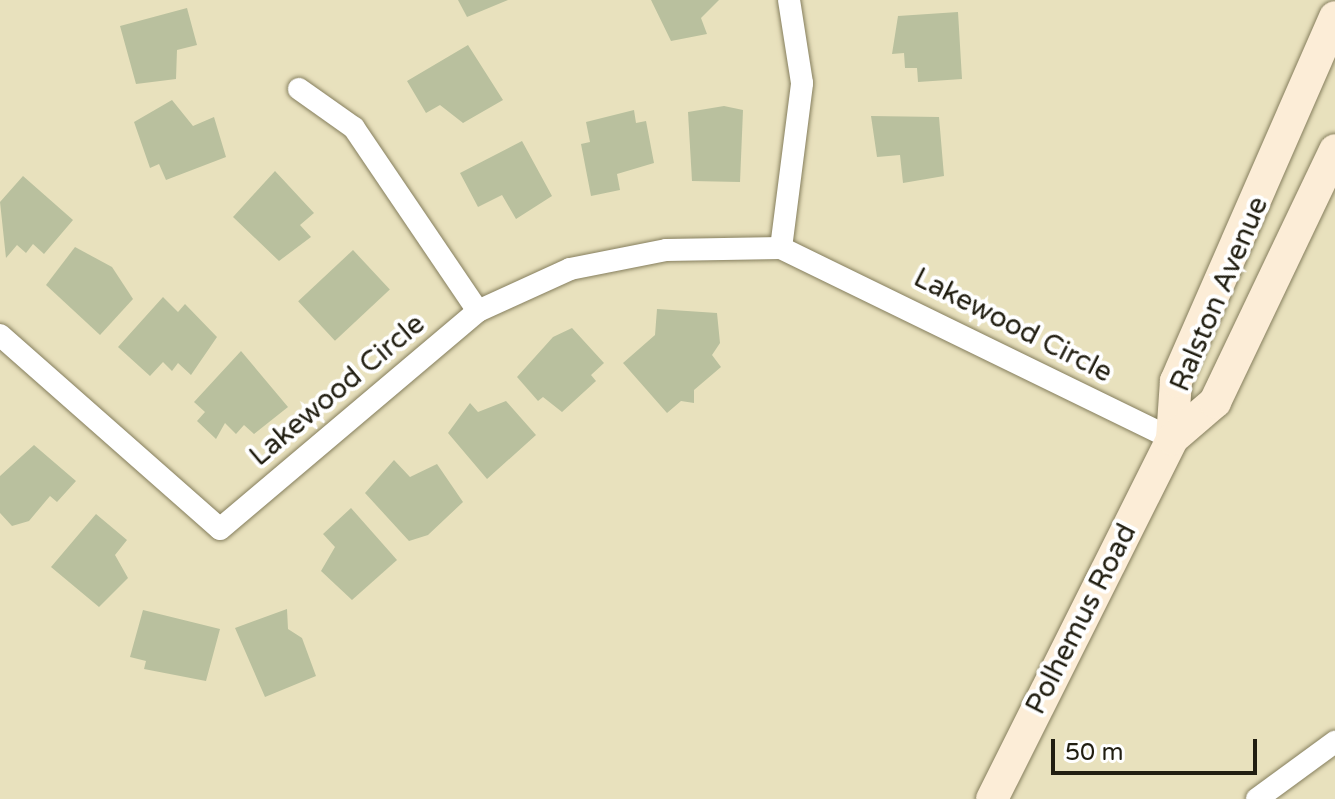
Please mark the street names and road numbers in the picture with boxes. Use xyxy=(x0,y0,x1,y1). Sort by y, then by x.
street label: Ralston Avenue xyxy=(1163,192,1275,396)
street label: Lakewood Circle xyxy=(908,261,1118,389)
street label: Lakewood Circle xyxy=(243,307,431,473)
street label: Polhemus Road xyxy=(1019,518,1143,720)

